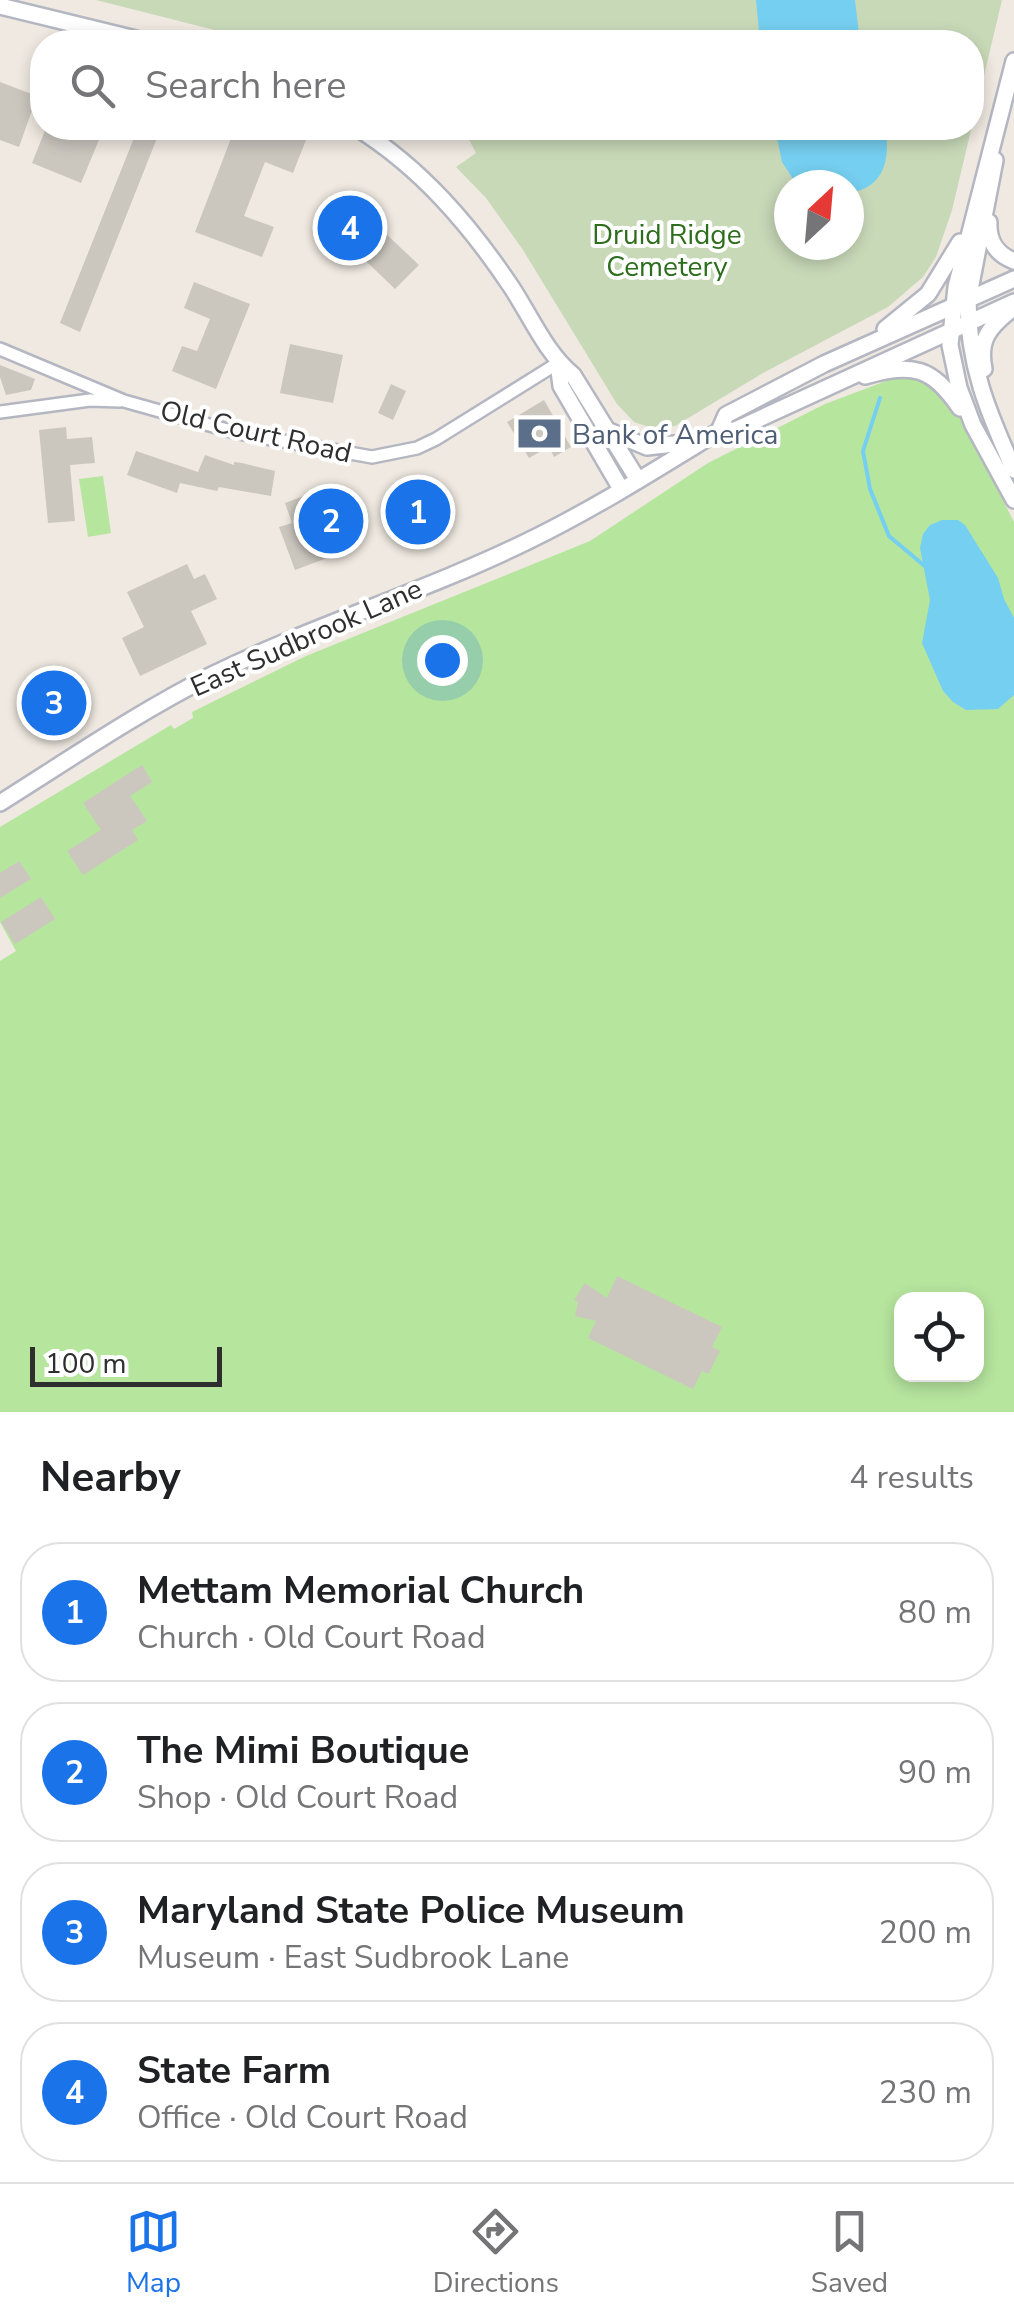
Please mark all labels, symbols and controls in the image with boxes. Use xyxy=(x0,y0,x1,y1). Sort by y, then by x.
search box xyxy=(30,30,984,140)
icon: search xyxy=(65,58,120,113)
text: Search here xyxy=(145,60,346,111)
north arrow xyxy=(774,170,864,260)
pin: 4 xyxy=(318,190,382,266)
park label: Druid Ridge Cemetery xyxy=(592,216,742,286)
street label: Old Court Road xyxy=(156,392,355,472)
bank icon: Bank of America xyxy=(515,410,563,458)
place label: Bank of America xyxy=(572,416,778,454)
pin: 1 xyxy=(386,474,450,550)
pin: 2 xyxy=(298,484,364,558)
street label: East Sudbrook Lane xyxy=(185,570,428,706)
your location xyxy=(417,635,468,686)
pin: 3 xyxy=(22,666,86,740)
map controls xyxy=(894,1292,984,1382)
button: locate xyxy=(894,1292,984,1382)
scale bar xyxy=(30,1342,222,1386)
text: 100 m xyxy=(45,1345,127,1383)
text: Nearby xyxy=(40,1449,181,1506)
text: 4 results xyxy=(849,1456,974,1499)
text: Mettam Memorial Church xyxy=(137,1565,584,1616)
text: 1 xyxy=(65,1591,84,1634)
text: 80 m xyxy=(898,1591,972,1634)
text: Church · Old Court Road xyxy=(137,1616,486,1659)
text: The Mimi Boutique xyxy=(137,1725,469,1776)
text: 2 xyxy=(65,1751,84,1794)
text: 90 m xyxy=(898,1751,972,1794)
text: Shop · Old Court Road xyxy=(137,1776,458,1819)
text: Maryland State Police Museum xyxy=(137,1885,685,1936)
text: 3 xyxy=(65,1911,84,1954)
text: 200 m xyxy=(879,1911,972,1954)
text: Museum · East Sudbrook Lane xyxy=(137,1936,569,1979)
text: State Farm xyxy=(137,2045,331,2096)
text: 4 xyxy=(65,2071,84,2114)
text: 230 m xyxy=(879,2071,972,2114)
text: Office · Old Court Road xyxy=(137,2096,468,2139)
tab: Map xyxy=(126,2204,181,2302)
tab: Directions xyxy=(433,2204,559,2302)
tab: Saved xyxy=(811,2204,888,2302)

